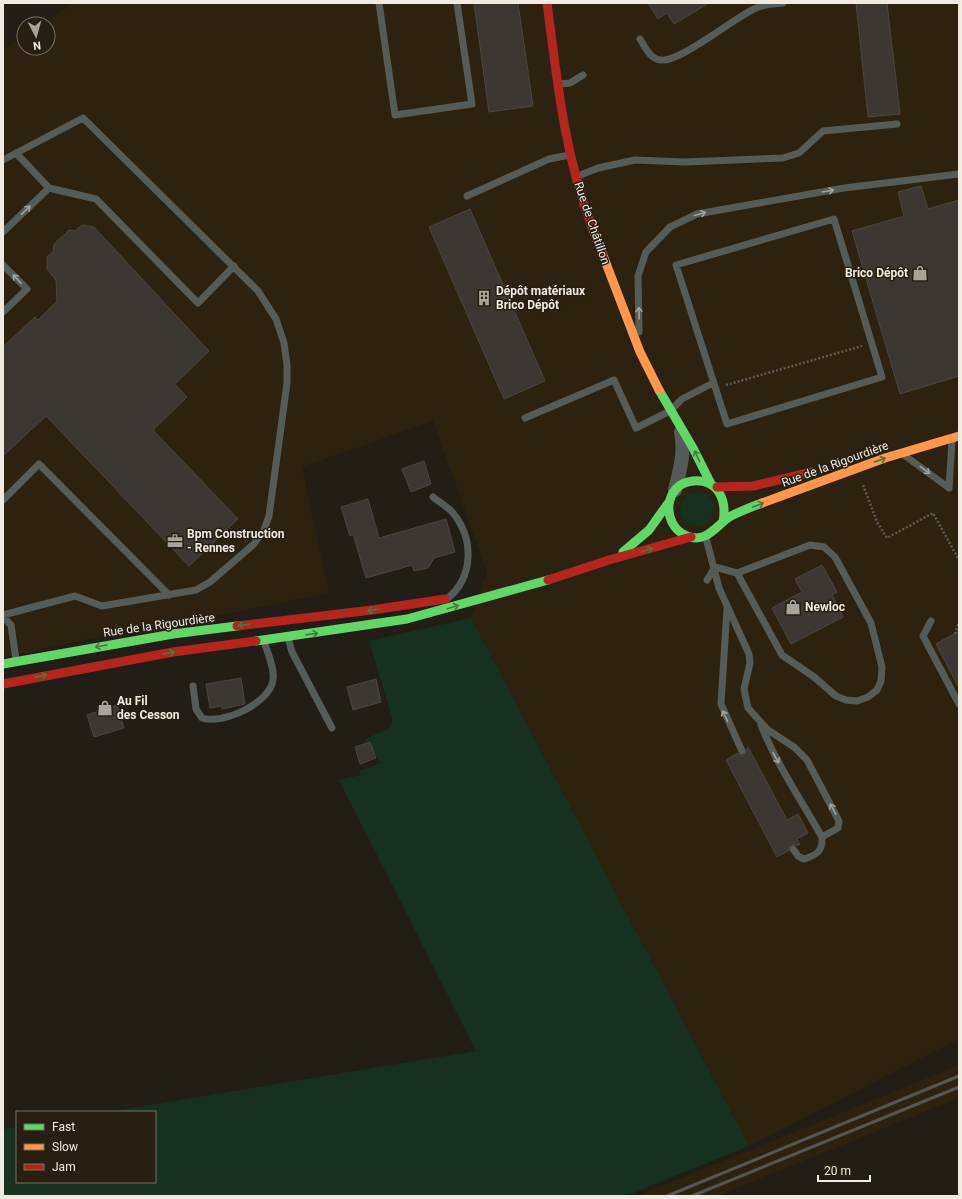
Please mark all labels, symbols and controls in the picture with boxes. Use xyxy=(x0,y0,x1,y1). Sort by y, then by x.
north arrow xyxy=(16,16,56,56)
text: N xyxy=(32,39,42,52)
street label: Rue de Châtillon xyxy=(571,180,613,266)
one-way arrow xyxy=(821,187,834,195)
one-way arrow xyxy=(21,205,31,215)
one-way arrow xyxy=(693,210,706,218)
shop icon: Brico Dépôt xyxy=(911,264,929,282)
place label: Brico Dépôt xyxy=(845,266,908,280)
one-way arrow xyxy=(12,274,22,284)
place label: Dépôt matériaux Brico Dépôt xyxy=(496,284,586,312)
building icon: Dépôt matériaux Brico Dépôt xyxy=(475,289,493,307)
one-way arrow xyxy=(635,307,643,320)
street label: Rue de la Rigourdière xyxy=(780,438,890,490)
one-way arrow xyxy=(693,451,700,463)
one-way arrow xyxy=(873,456,885,464)
one-way arrow xyxy=(919,466,930,475)
one-way arrow xyxy=(751,500,763,508)
place label: Bpm Construction - Rennes xyxy=(187,527,285,555)
office icon: Bpm Construction - Rennes xyxy=(166,532,184,550)
one-way arrow xyxy=(640,546,653,553)
shop icon: Newloc xyxy=(784,598,802,616)
place label: Newloc xyxy=(805,600,845,614)
one-way arrow xyxy=(447,603,460,610)
one-way arrow xyxy=(367,606,380,614)
street label: Rue de la Rigourdière xyxy=(102,610,216,640)
one-way arrow xyxy=(238,622,251,629)
one-way arrow xyxy=(305,630,318,638)
one-way arrow xyxy=(95,642,108,650)
one-way arrow xyxy=(162,649,175,657)
one-way arrow xyxy=(34,671,47,679)
place label: Au Fil des Cesson xyxy=(117,694,180,722)
shop icon: Au Fil des Cesson xyxy=(96,699,114,717)
one-way arrow xyxy=(721,710,728,722)
one-way arrow xyxy=(772,752,780,764)
one-way arrow xyxy=(828,803,836,815)
legend xyxy=(16,1111,156,1183)
text: Fast xyxy=(52,1120,75,1134)
text: Slow xyxy=(52,1140,78,1154)
scale bar xyxy=(818,1157,870,1183)
text: Jam xyxy=(52,1160,76,1174)
text: 20 m xyxy=(824,1164,851,1178)

